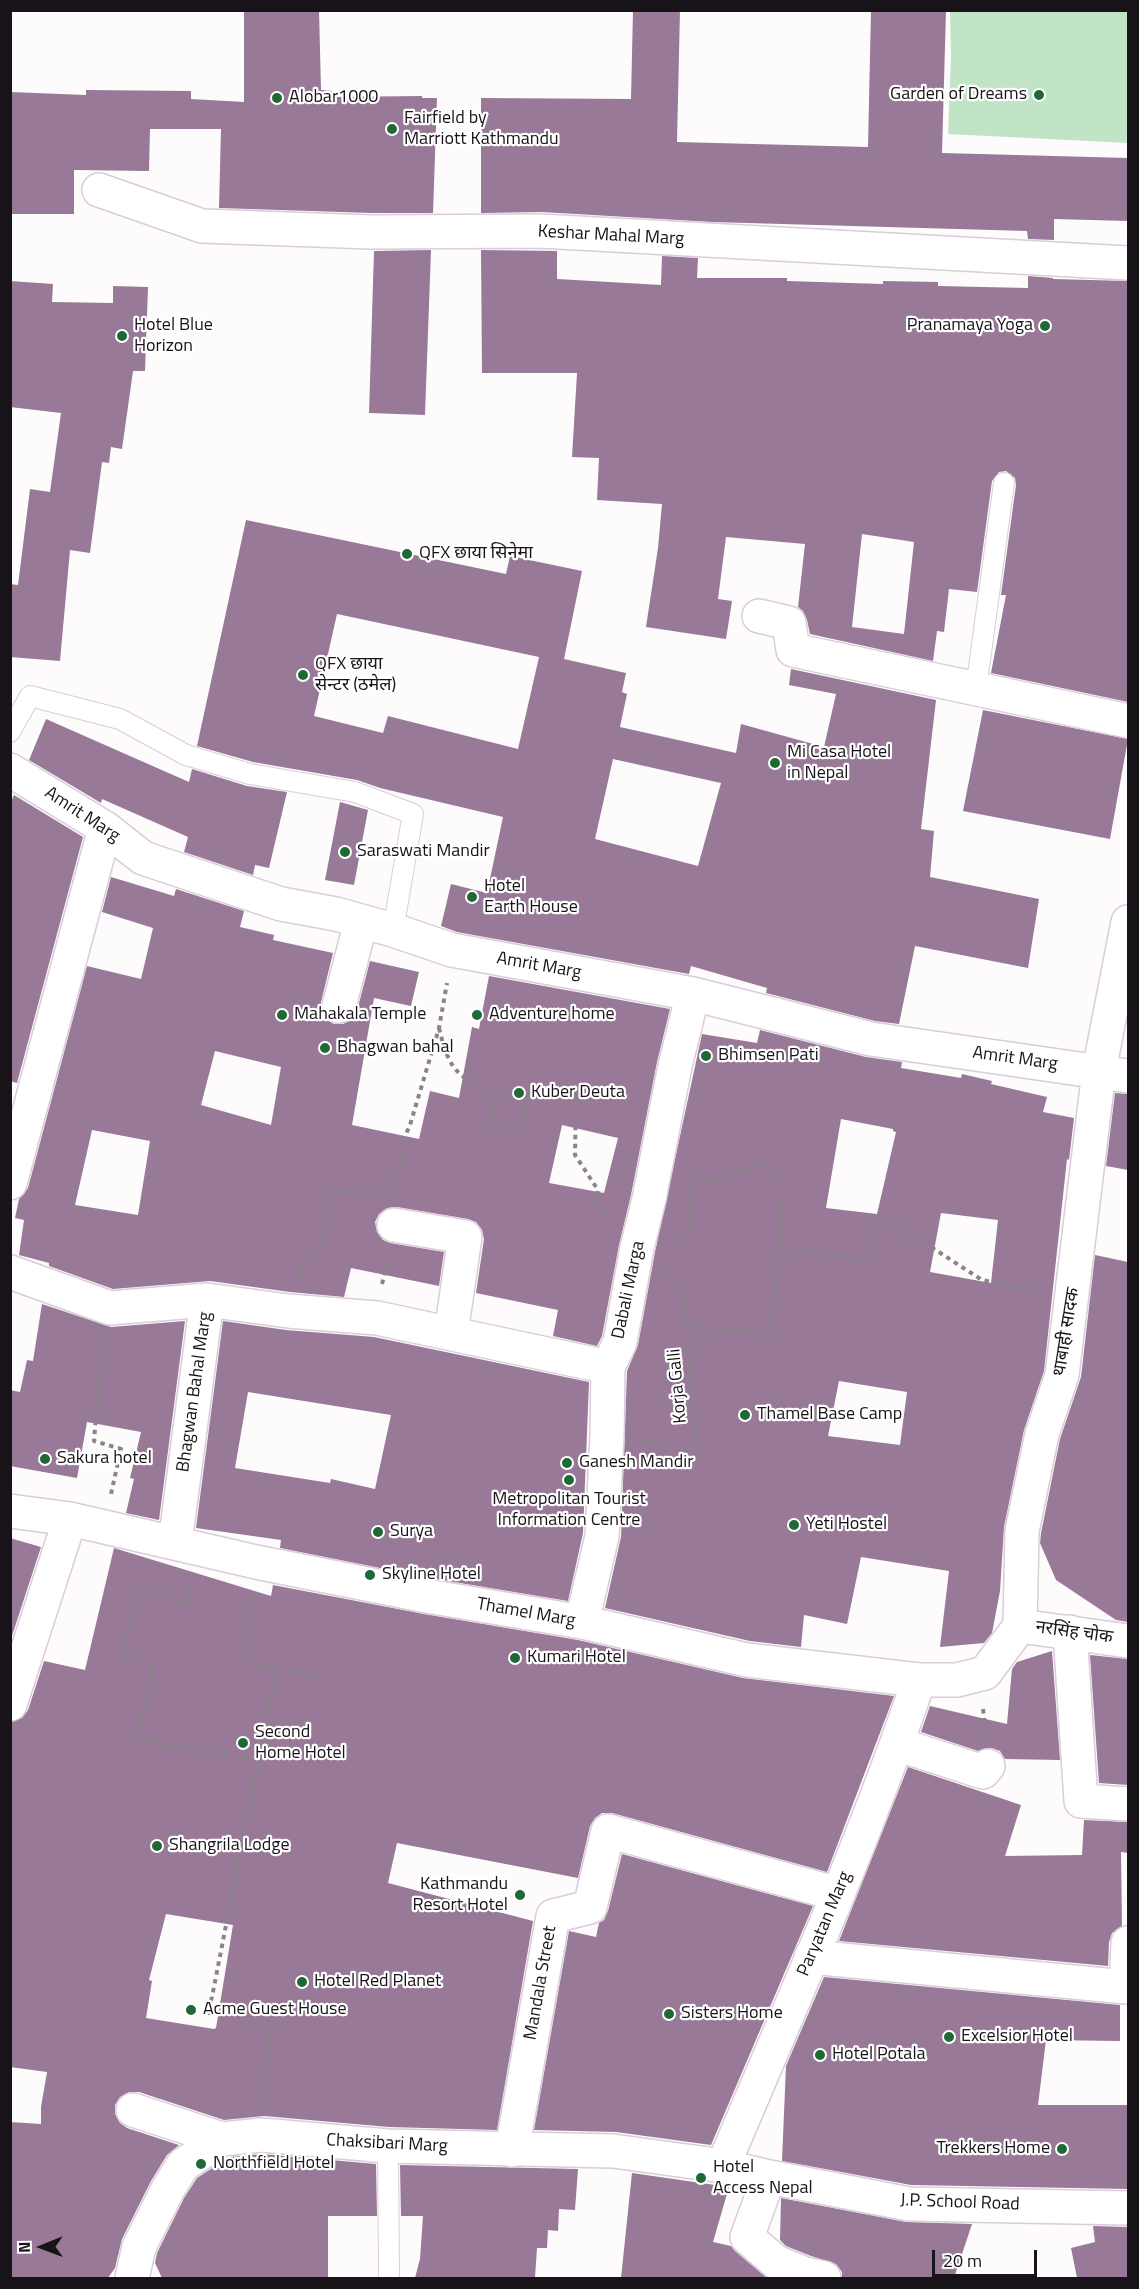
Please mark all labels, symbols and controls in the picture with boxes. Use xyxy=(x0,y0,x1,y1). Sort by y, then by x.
place label: Garden of Dreams xyxy=(890,84,1027,106)
place label: Alobar1000 xyxy=(289,87,378,109)
marker: Garden of Dreams xyxy=(1032,88,1046,102)
marker: Alobar1000 xyxy=(270,91,284,105)
place label: Fairfield by Marriott Kathmandu xyxy=(404,108,559,150)
marker: Fairfield by Marriott Kathmandu xyxy=(385,122,399,136)
street label: Keshar Mahal Marg xyxy=(537,221,685,251)
place label: Hotel Blue Horizon xyxy=(134,315,213,358)
place label: Pranamaya Yoga xyxy=(907,315,1033,337)
marker: Pranamaya Yoga xyxy=(1038,319,1052,333)
marker: Hotel Blue Horizon xyxy=(115,329,129,343)
place label: QFX छाया सिनेमा xyxy=(419,543,533,565)
marker: QFX छाया सिनेमा xyxy=(400,547,414,561)
place label: QFX छाया सेन्टर (ठमेल) xyxy=(315,654,396,696)
marker: QFX छाया सेन्टर (ठमेल) xyxy=(296,668,310,682)
place label: Mi Casa Hotel in Nepal xyxy=(787,742,891,784)
marker: Mi Casa Hotel in Nepal xyxy=(768,756,782,770)
street label: Amrit Marg xyxy=(40,783,124,847)
place label: Saraswati Mandir xyxy=(357,841,490,863)
marker: Saraswati Mandir xyxy=(338,845,352,859)
place label: Hotel Earth House xyxy=(484,876,578,918)
marker: Hotel Earth House xyxy=(465,890,479,904)
street label: Amrit Marg xyxy=(495,948,583,984)
place label: Mahakala Temple xyxy=(294,1004,426,1026)
place label: Adventure home xyxy=(489,1004,615,1026)
marker: Mahakala Temple xyxy=(275,1008,289,1022)
marker: Adventure home xyxy=(470,1008,484,1022)
place label: Bhagwan bahal xyxy=(337,1037,454,1059)
marker: Bhagwan bahal xyxy=(318,1041,332,1055)
street label: Amrit Marg xyxy=(971,1042,1059,1076)
place label: Bhimsen Pati xyxy=(718,1045,819,1067)
marker: Bhimsen Pati xyxy=(699,1049,713,1063)
place label: Kuber Deuta xyxy=(531,1082,625,1104)
marker: Kuber Deuta xyxy=(512,1086,526,1100)
street label: Dabali Marga xyxy=(608,1239,650,1341)
street label: थाबाही सादक xyxy=(1049,1286,1085,1378)
street label: Bhagwan Bahal Marg xyxy=(173,1310,217,1474)
street label: Korja Galli xyxy=(664,1348,692,1424)
place label: Thamel Base Camp xyxy=(757,1404,902,1426)
marker: Thamel Base Camp xyxy=(738,1408,752,1422)
place label: Sakura hotel xyxy=(57,1448,152,1470)
marker: Sakura hotel xyxy=(38,1452,52,1466)
place label: Ganesh Mandir xyxy=(579,1452,693,1474)
marker: Ganesh Mandir xyxy=(560,1456,574,1470)
marker: Metropolitan Tourist Information Centre xyxy=(562,1473,576,1487)
place label: Metropolitan Tourist Information Centre xyxy=(492,1489,646,1532)
place label: Yeti Hostel xyxy=(806,1514,887,1536)
marker: Yeti Hostel xyxy=(787,1518,801,1532)
place label: Surya xyxy=(390,1521,433,1543)
marker: Surya xyxy=(371,1525,385,1539)
place label: Skyline Hotel xyxy=(382,1564,481,1586)
marker: Skyline Hotel xyxy=(363,1568,377,1582)
street label: Thamel Marg xyxy=(475,1594,577,1632)
street label: नरसिंह चोक xyxy=(1034,1617,1114,1649)
place label: Kumari Hotel xyxy=(527,1647,626,1669)
marker: Kumari Hotel xyxy=(508,1651,522,1665)
place label: Second Home Hotel xyxy=(255,1722,346,1764)
marker: Second Home Hotel xyxy=(236,1736,250,1750)
place label: Shangrila Lodge xyxy=(169,1835,290,1857)
marker: Shangrila Lodge xyxy=(150,1839,164,1853)
street label: Paryatan Marg xyxy=(793,1868,857,1980)
place label: Kathmandu Resort Hotel xyxy=(413,1874,508,1916)
marker: Kathmandu Resort Hotel xyxy=(513,1888,527,1902)
street label: Mandala Street xyxy=(520,1924,562,2042)
place label: Hotel Red Planet xyxy=(314,1971,441,1993)
marker: Hotel Red Planet xyxy=(295,1975,309,1989)
place label: Acme Guest House xyxy=(203,1999,347,2021)
marker: Acme Guest House xyxy=(184,2003,198,2017)
place label: Sisters Home xyxy=(681,2003,783,2025)
marker: Sisters Home xyxy=(662,2007,676,2021)
place label: Excelsior Hotel xyxy=(961,2026,1073,2048)
marker: Excelsior Hotel xyxy=(942,2030,956,2044)
place label: Hotel Potala xyxy=(832,2044,926,2066)
marker: Hotel Potala xyxy=(813,2048,827,2062)
street label: Chaksibari Marg xyxy=(326,2130,448,2158)
place label: Trekkers Home xyxy=(937,2138,1050,2160)
marker: Trekkers Home xyxy=(1055,2142,1069,2156)
place label: Northfield Hotel xyxy=(213,2153,334,2175)
marker: Northfield Hotel xyxy=(194,2157,208,2171)
place label: Hotel Access Nepal xyxy=(713,2157,813,2200)
marker: Hotel Access Nepal xyxy=(694,2171,708,2185)
street label: J.P. School Road xyxy=(900,2190,1020,2216)
north arrow xyxy=(12,2217,72,2277)
scale bar xyxy=(935,2238,1040,2276)
text: N xyxy=(12,2242,36,2253)
text: 20 m xyxy=(943,2247,982,2274)

